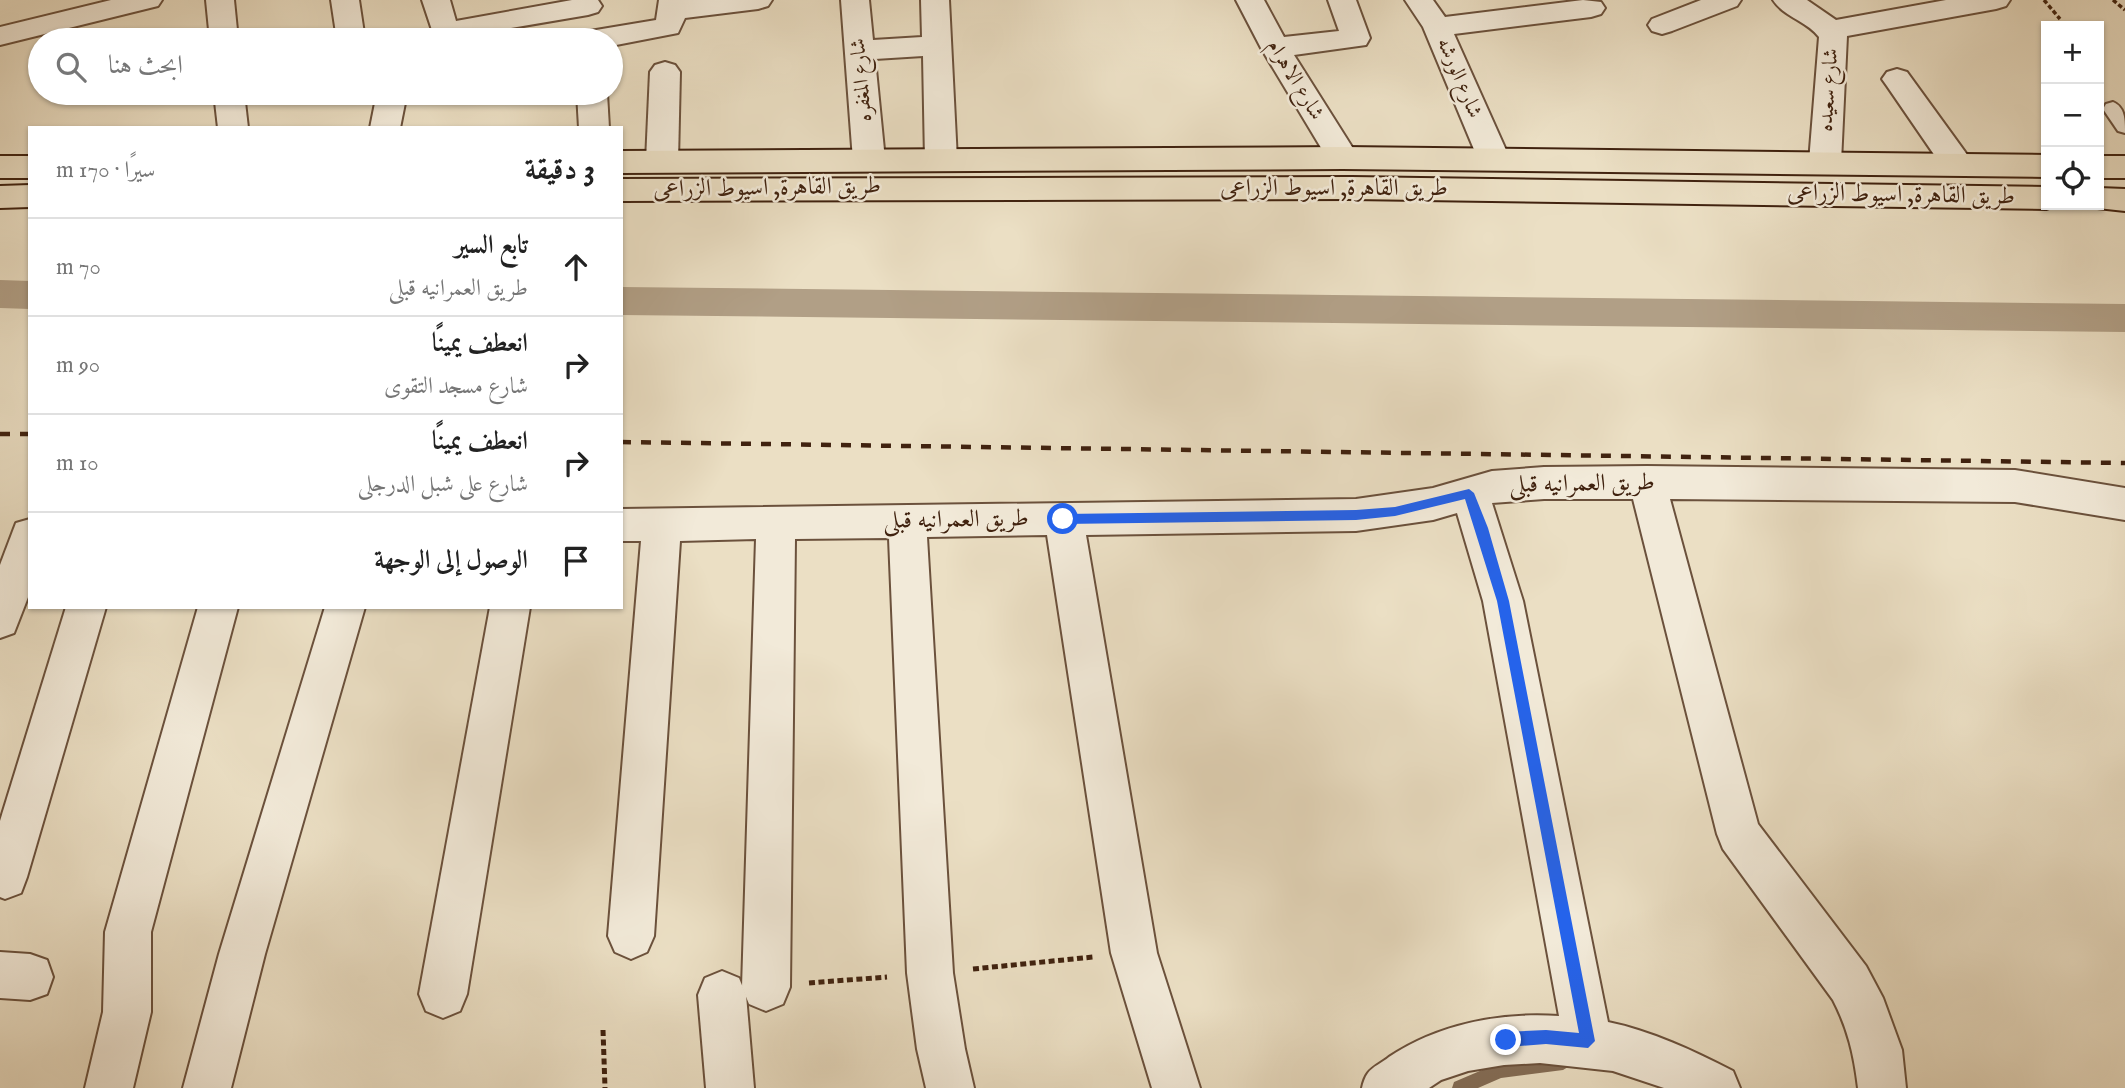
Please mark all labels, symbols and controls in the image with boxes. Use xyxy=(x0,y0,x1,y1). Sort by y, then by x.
map controls xyxy=(2041,21,2104,210)
button: + xyxy=(2041,21,2104,84)
search box xyxy=(28,28,623,105)
street label: شارع الورشه xyxy=(1427,34,1488,123)
street label: شارع الاهرام xyxy=(1258,35,1330,127)
street label: شارع المغفره xyxy=(845,37,882,123)
street label: شارع سعيده xyxy=(1813,47,1848,133)
icon: search xyxy=(52,48,90,86)
text: ابحث هنا xyxy=(108,49,183,82)
button: − xyxy=(2041,84,2104,147)
button: locate xyxy=(2041,147,2104,210)
text: 3 دقيقة xyxy=(525,152,595,190)
text: سيرًا · 170 m xyxy=(56,156,155,185)
street label: طريق القاهرة, اسيوط الزراعى xyxy=(653,171,881,205)
street label: طريق القاهرة, اسيوط الزراعى xyxy=(1220,173,1448,204)
street label: طريق القاهرة, اسيوط الزراعى xyxy=(1787,178,2015,212)
text: تابع السير xyxy=(454,229,528,262)
icon: ahead xyxy=(557,248,595,286)
text: 70 m xyxy=(56,253,101,282)
text: طريق العمرانيه قبلى xyxy=(388,274,528,303)
text: انعطف يمينًا xyxy=(432,327,528,360)
icon: right xyxy=(557,346,595,384)
text: 90 m xyxy=(56,351,100,380)
text: شارع مسجد التقوى xyxy=(384,372,528,401)
text: انعطف يمينًا xyxy=(432,425,528,458)
icon: right xyxy=(557,444,595,482)
text: 10 m xyxy=(56,449,99,478)
street label: طريق العمرانيه قبلى xyxy=(1509,467,1655,501)
text: شارع على شبل الدرجلى xyxy=(357,470,528,499)
street label: طريق العمرانيه قبلى xyxy=(883,503,1029,537)
route start xyxy=(1047,503,1078,534)
icon: arrive xyxy=(557,542,595,580)
text: الوصول إلى الوجهة xyxy=(374,544,528,577)
route end xyxy=(1490,1024,1521,1055)

